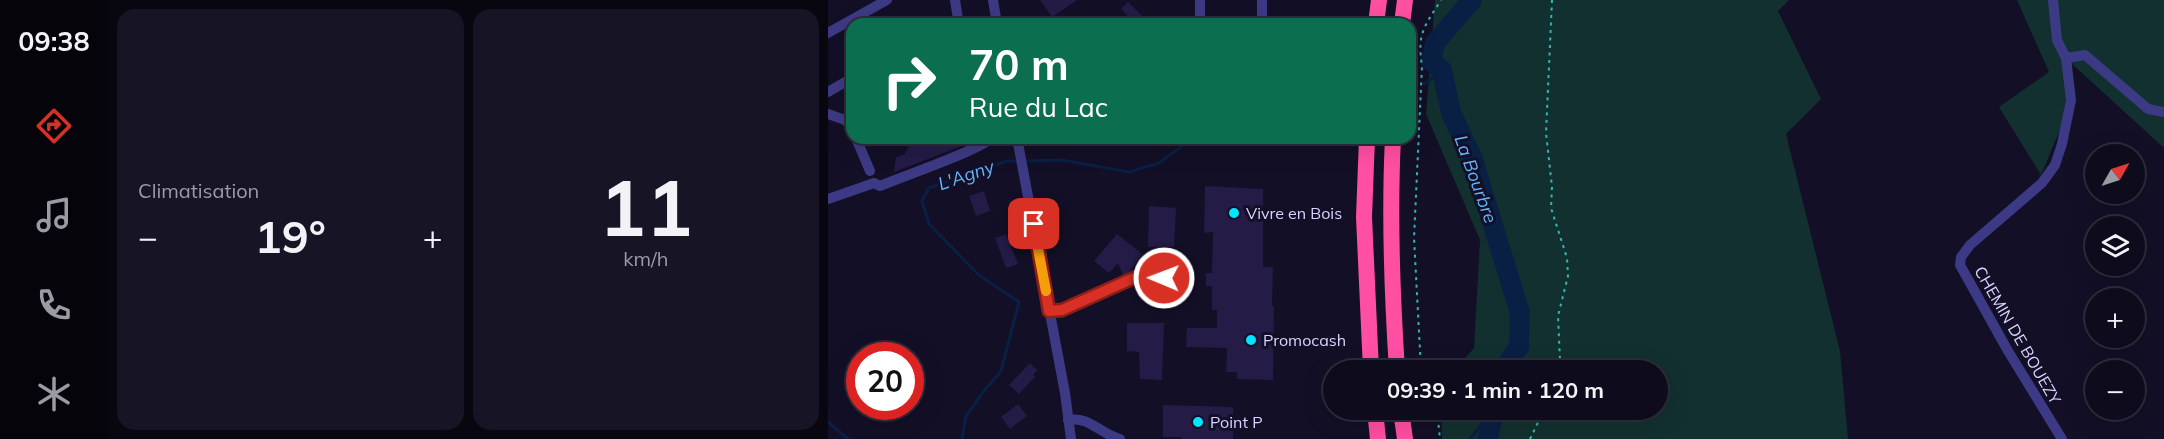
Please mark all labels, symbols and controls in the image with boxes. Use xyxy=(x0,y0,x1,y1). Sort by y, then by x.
text: 09:38 xyxy=(18,24,90,58)
text: 70 m xyxy=(969,38,1069,91)
icon: right xyxy=(870,42,948,120)
text: Rue du Lac xyxy=(969,90,1108,124)
icon: directions xyxy=(33,105,75,147)
water label: La Bourbre xyxy=(1450,132,1503,226)
north arrow xyxy=(2085,144,2145,204)
map controls xyxy=(2085,144,2145,420)
water label: L'Agny xyxy=(935,154,998,195)
text: 11 xyxy=(599,158,693,256)
text: Climatisation xyxy=(138,178,259,203)
icon: music xyxy=(33,194,75,236)
pin xyxy=(1008,198,1059,249)
place label: Vivre en Bois xyxy=(1246,203,1342,223)
marker: Vivre en Bois xyxy=(1227,206,1241,220)
icon: arrive xyxy=(1017,207,1050,240)
text: 19° xyxy=(255,208,326,264)
text: − xyxy=(138,216,158,257)
text: + xyxy=(423,216,443,257)
button: layers xyxy=(2085,216,2145,276)
text: km/h xyxy=(623,246,668,271)
position arrow xyxy=(1132,246,1196,310)
street label: CHEMIN DE BOUEZY xyxy=(1970,263,2066,408)
icon: phone xyxy=(33,284,75,326)
button: + xyxy=(2085,288,2145,348)
place label: Promocash xyxy=(1263,330,1346,350)
marker: Promocash xyxy=(1244,333,1258,347)
speed limit sign: 20 xyxy=(846,342,924,420)
button: − xyxy=(2085,360,2145,420)
icon: climate xyxy=(33,373,75,415)
text: 09:39 · 1 min · 120 m xyxy=(1387,376,1604,404)
place label: Point P xyxy=(1210,412,1263,432)
marker: Point P xyxy=(1191,415,1205,429)

